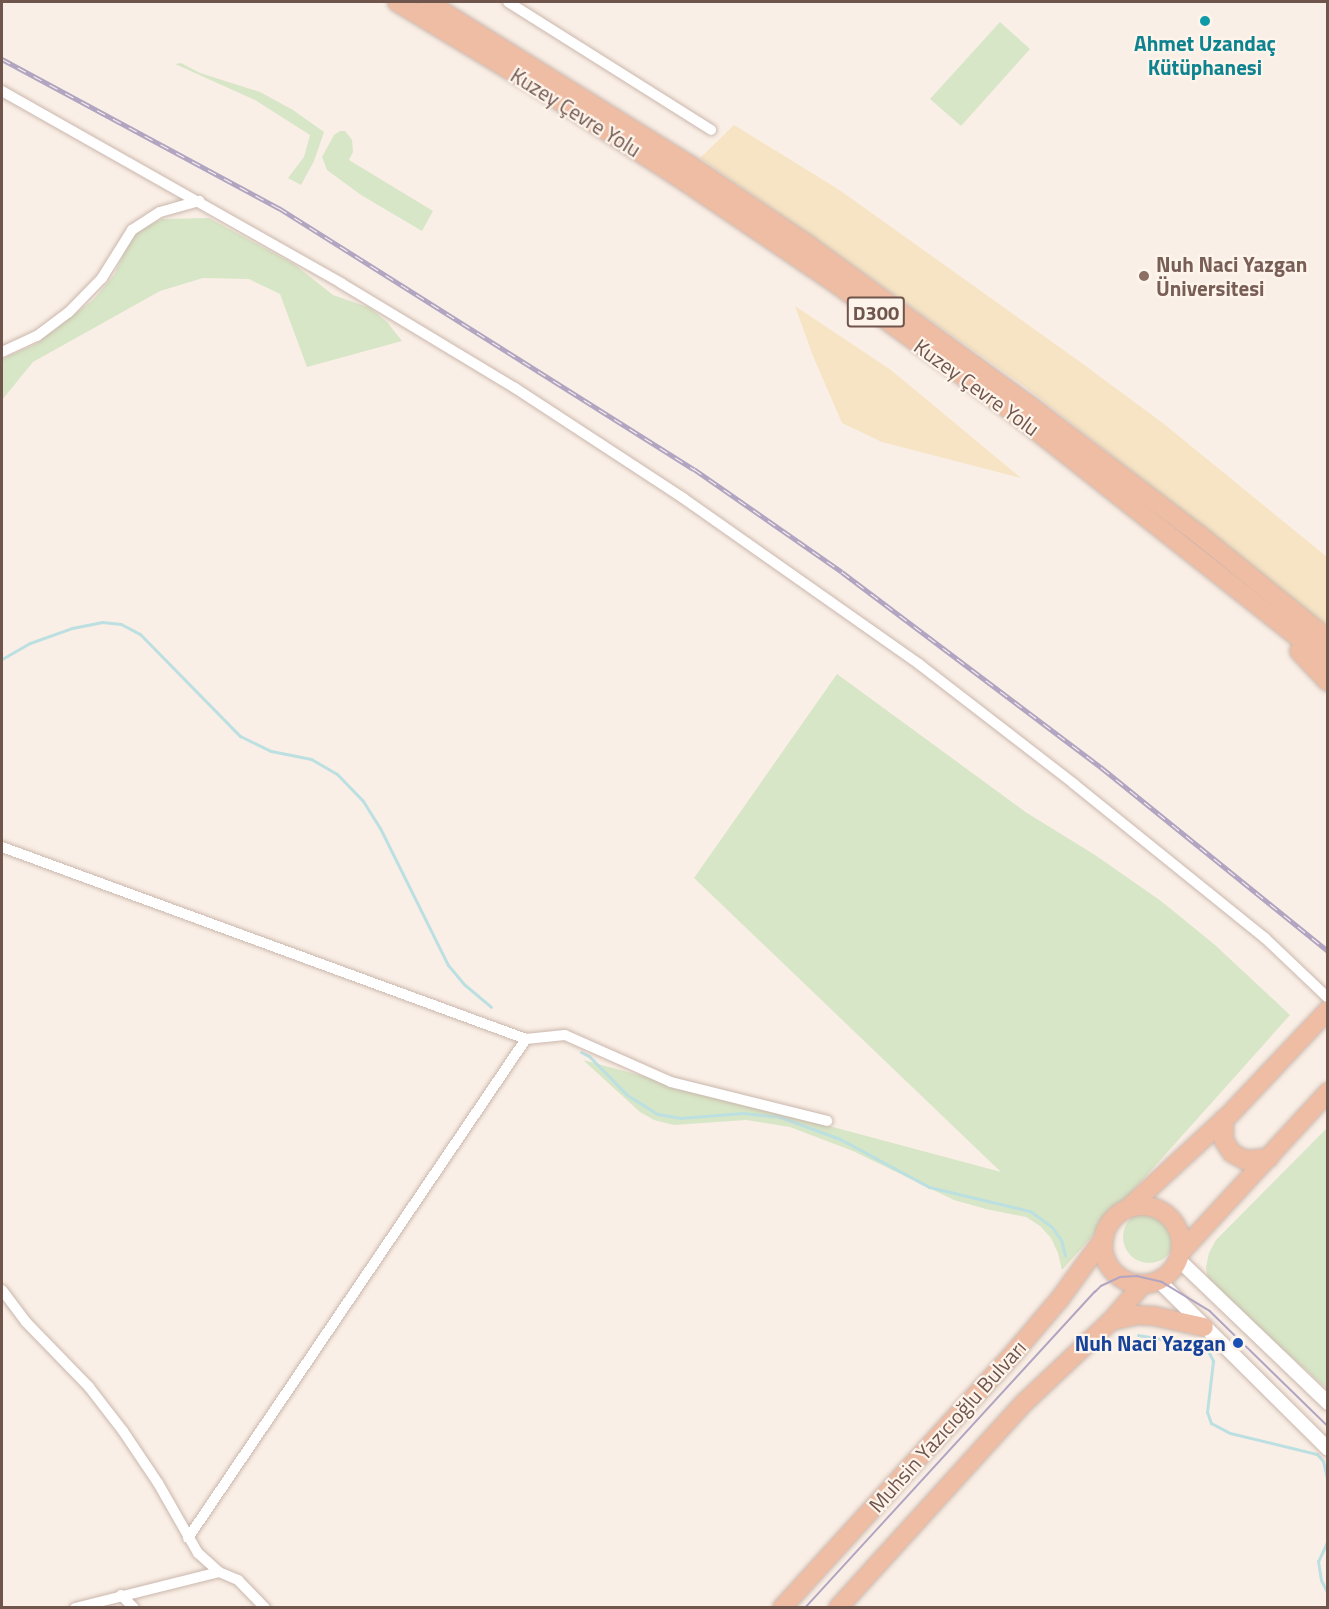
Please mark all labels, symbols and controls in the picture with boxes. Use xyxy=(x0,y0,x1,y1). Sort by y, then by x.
marker: Ahmet Uzandaç Kütüphanesi xyxy=(1198,14,1212,28)
place label: Ahmet Uzandaç Kütüphanesi xyxy=(1134,30,1276,80)
street label: Kuzey Çevre Yolu xyxy=(506,62,646,162)
place label: Nuh Naci Yazgan Üniversitesi xyxy=(1156,251,1307,301)
marker: Nuh Naci Yazgan Üniversitesi xyxy=(1137,269,1151,283)
road number: D300 xyxy=(846,295,906,329)
street label: Kuzey Çevre Yolu xyxy=(910,333,1044,441)
place label: Nuh Naci Yazgan xyxy=(1075,1330,1226,1356)
street label: Muhsin Yazıcıoğlu Bulvarı xyxy=(863,1335,1031,1517)
marker: Nuh Naci Yazgan xyxy=(1231,1336,1245,1350)

